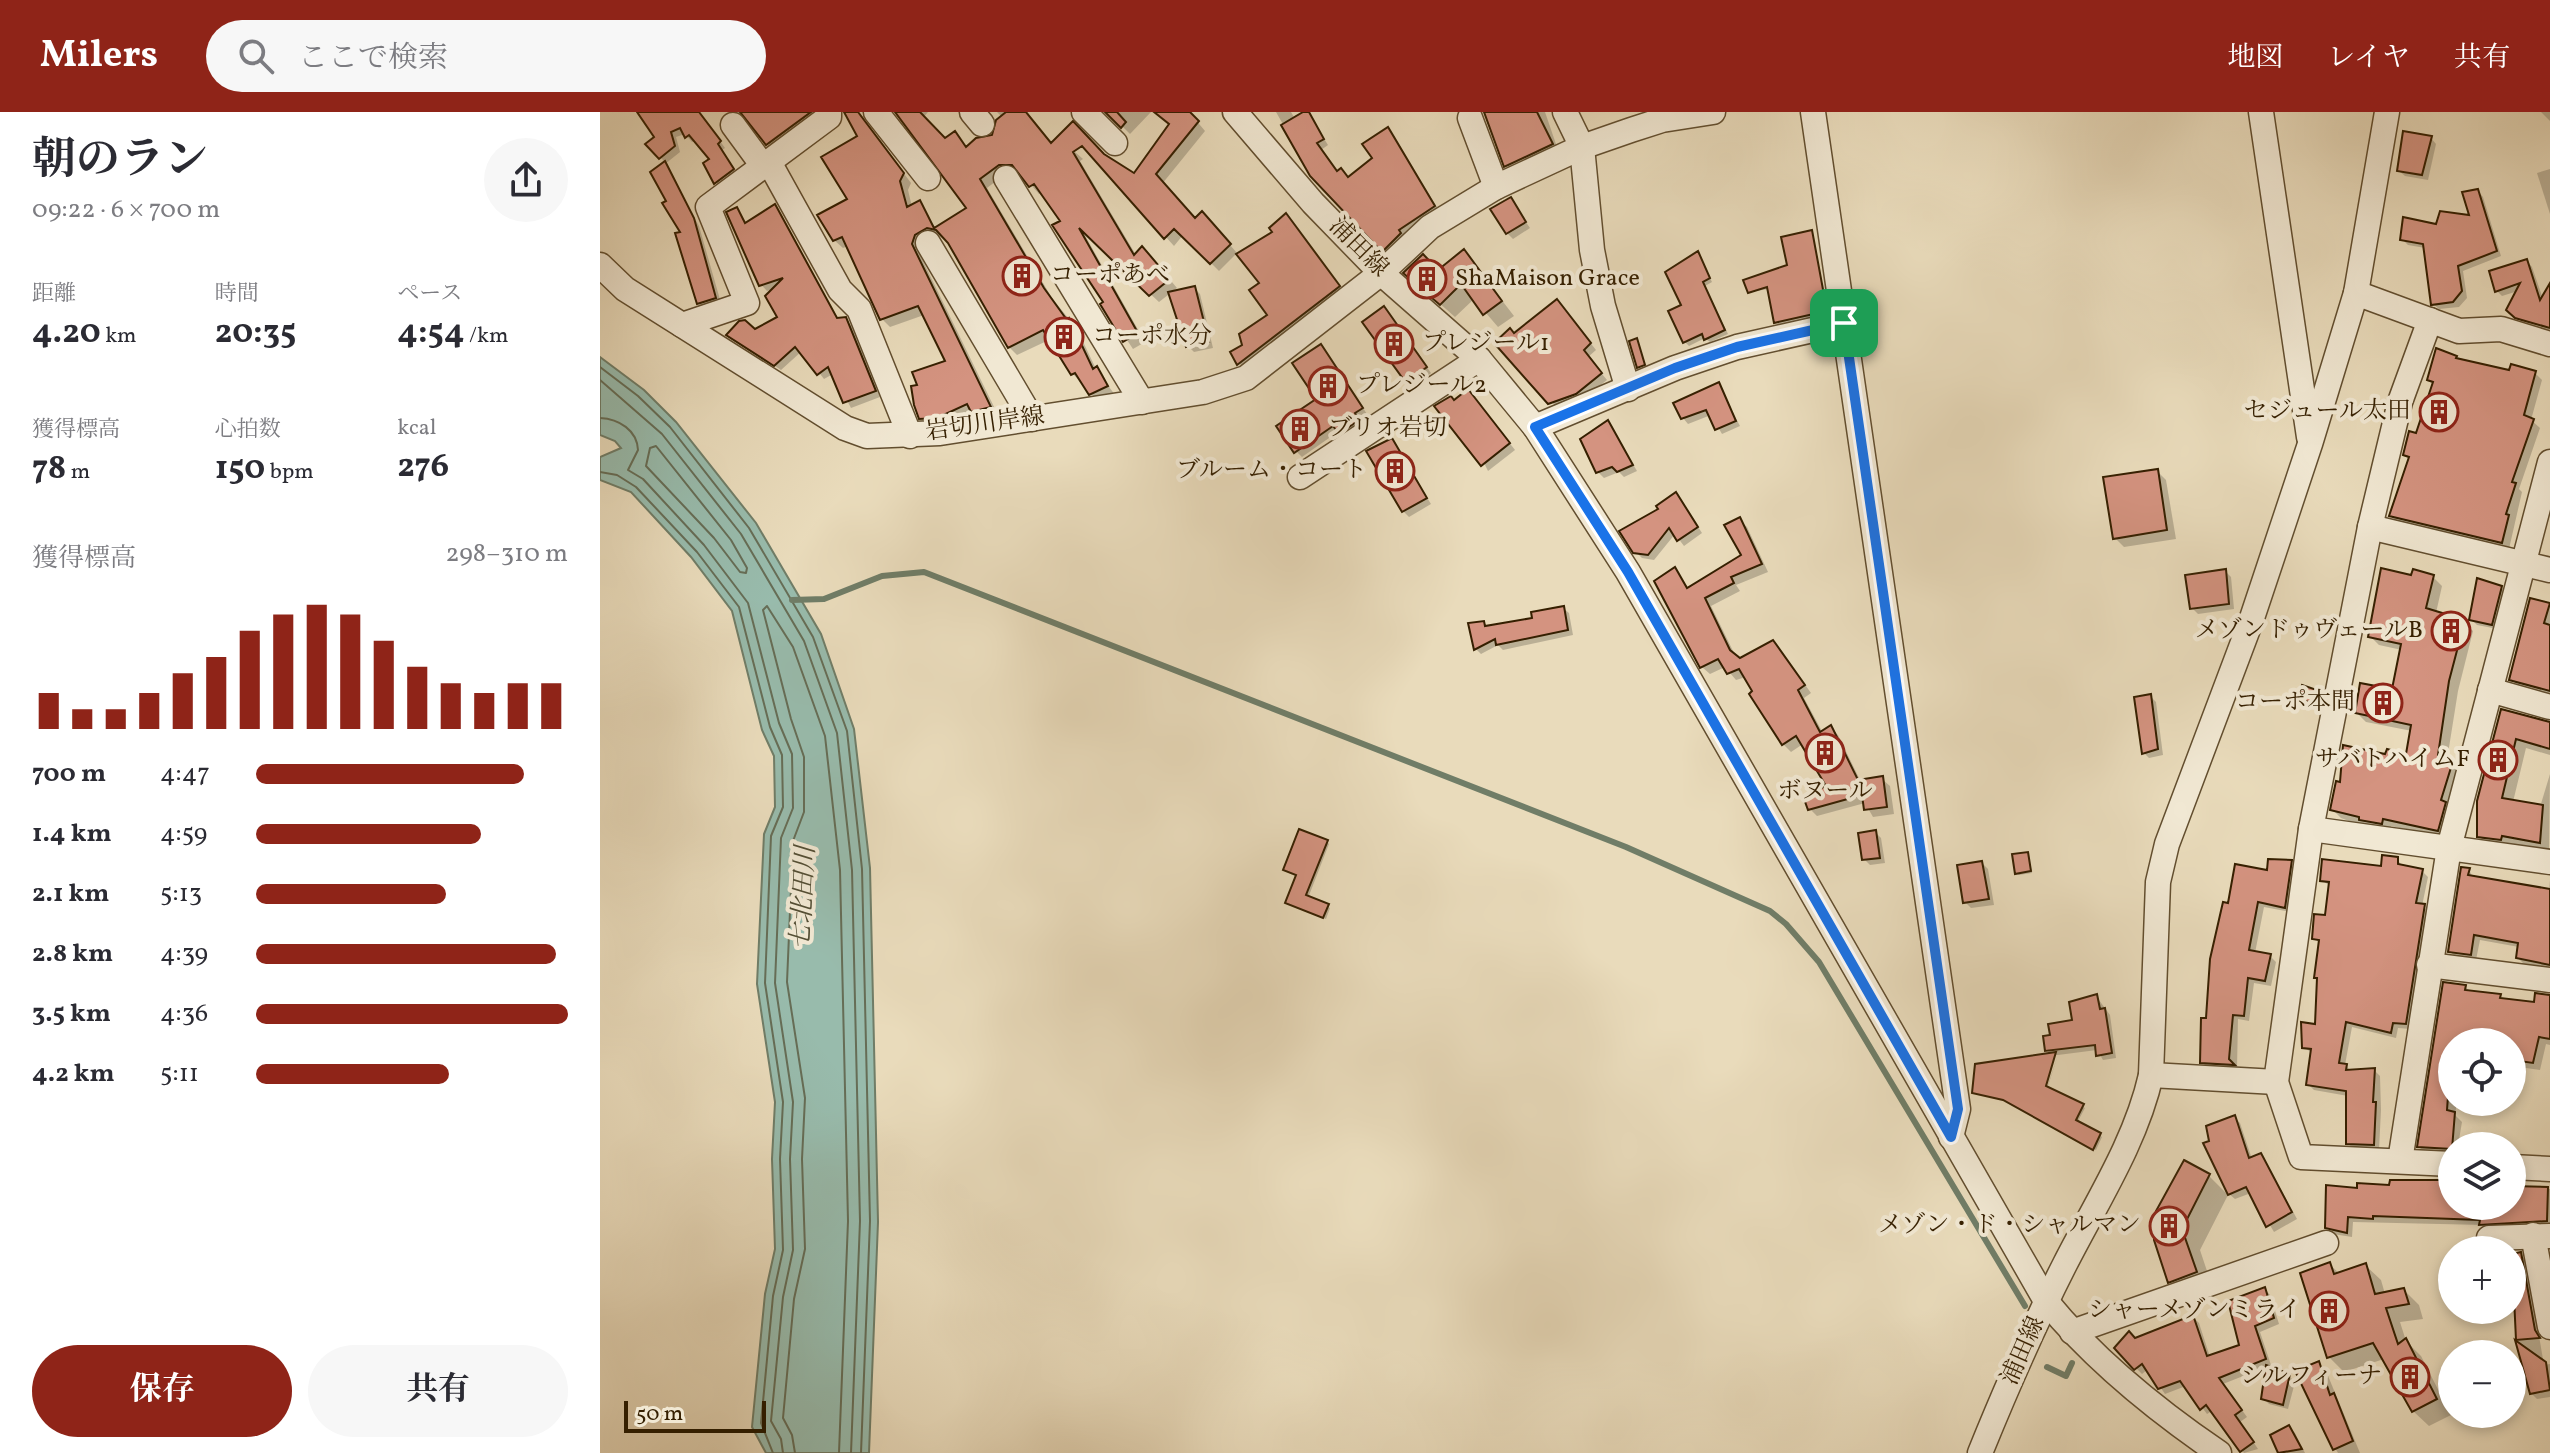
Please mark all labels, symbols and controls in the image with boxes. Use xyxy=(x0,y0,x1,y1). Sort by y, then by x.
search box xyxy=(206,20,766,92)
text: Milers xyxy=(40,30,158,83)
icon: search xyxy=(234,34,278,78)
text: ここで検索 xyxy=(298,38,448,80)
text: 地図 xyxy=(2227,39,2283,78)
text: レイヤ xyxy=(2327,39,2410,78)
text: 共有 xyxy=(2454,39,2510,78)
text: 朝のラン xyxy=(32,131,208,192)
button: share xyxy=(484,138,568,222)
text: 09:22 · 6 × 700 m xyxy=(32,192,220,228)
street label: 浦田線 xyxy=(1321,211,1395,285)
building icon: コーポあべ xyxy=(1001,255,1043,297)
building icon: ShaMaison Grace xyxy=(1406,258,1448,300)
place label: コーポあべ xyxy=(1050,259,1170,293)
place label: ShaMaison Grace xyxy=(1455,262,1640,296)
text: 距離 xyxy=(32,279,76,310)
text: 時間 xyxy=(215,279,259,310)
text: ペース xyxy=(397,279,462,310)
pin xyxy=(1810,289,1878,357)
icon: arrive xyxy=(1822,301,1866,345)
text: 4.20 xyxy=(32,310,101,357)
text: 20:35 xyxy=(215,310,296,357)
text: 4:54 xyxy=(397,310,465,357)
building icon: コーポ水分 xyxy=(1043,316,1085,358)
place label: コーポ水分 xyxy=(1092,320,1212,354)
text: km xyxy=(101,321,137,352)
text: /km xyxy=(465,321,508,352)
building icon: プレジール1 xyxy=(1373,323,1415,365)
place label: プレジール1 xyxy=(1422,327,1549,361)
building icon: プレジール2 xyxy=(1307,365,1349,407)
place label: プレジール2 xyxy=(1356,369,1487,403)
building icon: セジュール太田 xyxy=(2418,391,2460,433)
place label: セジュール太田 xyxy=(2244,395,2411,429)
street label: 岩切川岸線 xyxy=(923,400,1047,450)
building icon: ブリオ岩切 xyxy=(1279,408,1321,450)
place label: ブリオ岩切 xyxy=(1328,412,1447,446)
text: kcal xyxy=(397,413,436,444)
text: 獲得標高 xyxy=(32,415,120,446)
text: 心拍数 xyxy=(215,415,281,446)
text: 276 xyxy=(397,444,449,491)
text: 78 xyxy=(32,446,66,493)
text: 150 xyxy=(215,446,265,493)
building icon: ブルーム・コート xyxy=(1374,450,1416,492)
place label: ブルーム・コート xyxy=(1176,454,1367,488)
text: m xyxy=(66,457,90,488)
text: bpm xyxy=(265,457,314,488)
text: 298–310 m xyxy=(446,536,568,572)
text: 獲得標高 xyxy=(32,541,136,577)
building icon: メゾンドゥヴェールB xyxy=(2430,610,2472,652)
place label: メゾンドゥヴェールB xyxy=(2195,614,2423,648)
building icon: コーポ本間 xyxy=(2362,682,2404,724)
place label: コーポ本間 xyxy=(2235,686,2355,720)
building icon: ボヌール xyxy=(1804,732,1846,774)
building icon: サバトハイムF xyxy=(2477,739,2519,781)
place label: サバトハイムF xyxy=(2315,743,2470,777)
text: 700 m xyxy=(32,756,106,792)
text: 4:47 xyxy=(160,756,210,792)
place label: ボヌール xyxy=(1777,775,1873,809)
text: 1.4 km xyxy=(32,816,112,852)
text: 4:59 xyxy=(160,816,207,852)
water label: 七北田川 xyxy=(783,842,825,951)
text: 2.1 km xyxy=(32,876,109,912)
text: 5:13 xyxy=(160,876,202,912)
text: 2.8 km xyxy=(32,936,113,972)
text: 4:39 xyxy=(160,936,208,972)
text: 3.5 km xyxy=(32,996,111,1032)
text: 4:36 xyxy=(160,996,208,1032)
map controls xyxy=(2438,1028,2526,1428)
button: locate xyxy=(2438,1028,2526,1116)
text: 4.2 km xyxy=(32,1056,115,1092)
text: 5:11 xyxy=(160,1056,199,1092)
button: layers xyxy=(2438,1132,2526,1220)
building icon: メゾン・ド・シャルマン xyxy=(2148,1205,2190,1247)
place label: メゾン・ド・シャルマン xyxy=(1878,1209,2141,1243)
button: + xyxy=(2438,1236,2526,1324)
building icon: シャーメゾンミライ xyxy=(2308,1290,2350,1332)
place label: シャーメゾンミライ xyxy=(2088,1294,2301,1328)
street label: 浦田線 xyxy=(1994,1311,2054,1391)
button: − xyxy=(2438,1340,2526,1428)
button: 保存 xyxy=(32,1345,292,1437)
button: 共有 xyxy=(308,1345,568,1437)
building icon: シルフィーナ xyxy=(2389,1356,2431,1398)
place label: シルフィーナ xyxy=(2241,1360,2382,1394)
scale bar xyxy=(624,1397,766,1433)
text: 50 m xyxy=(636,1399,683,1430)

